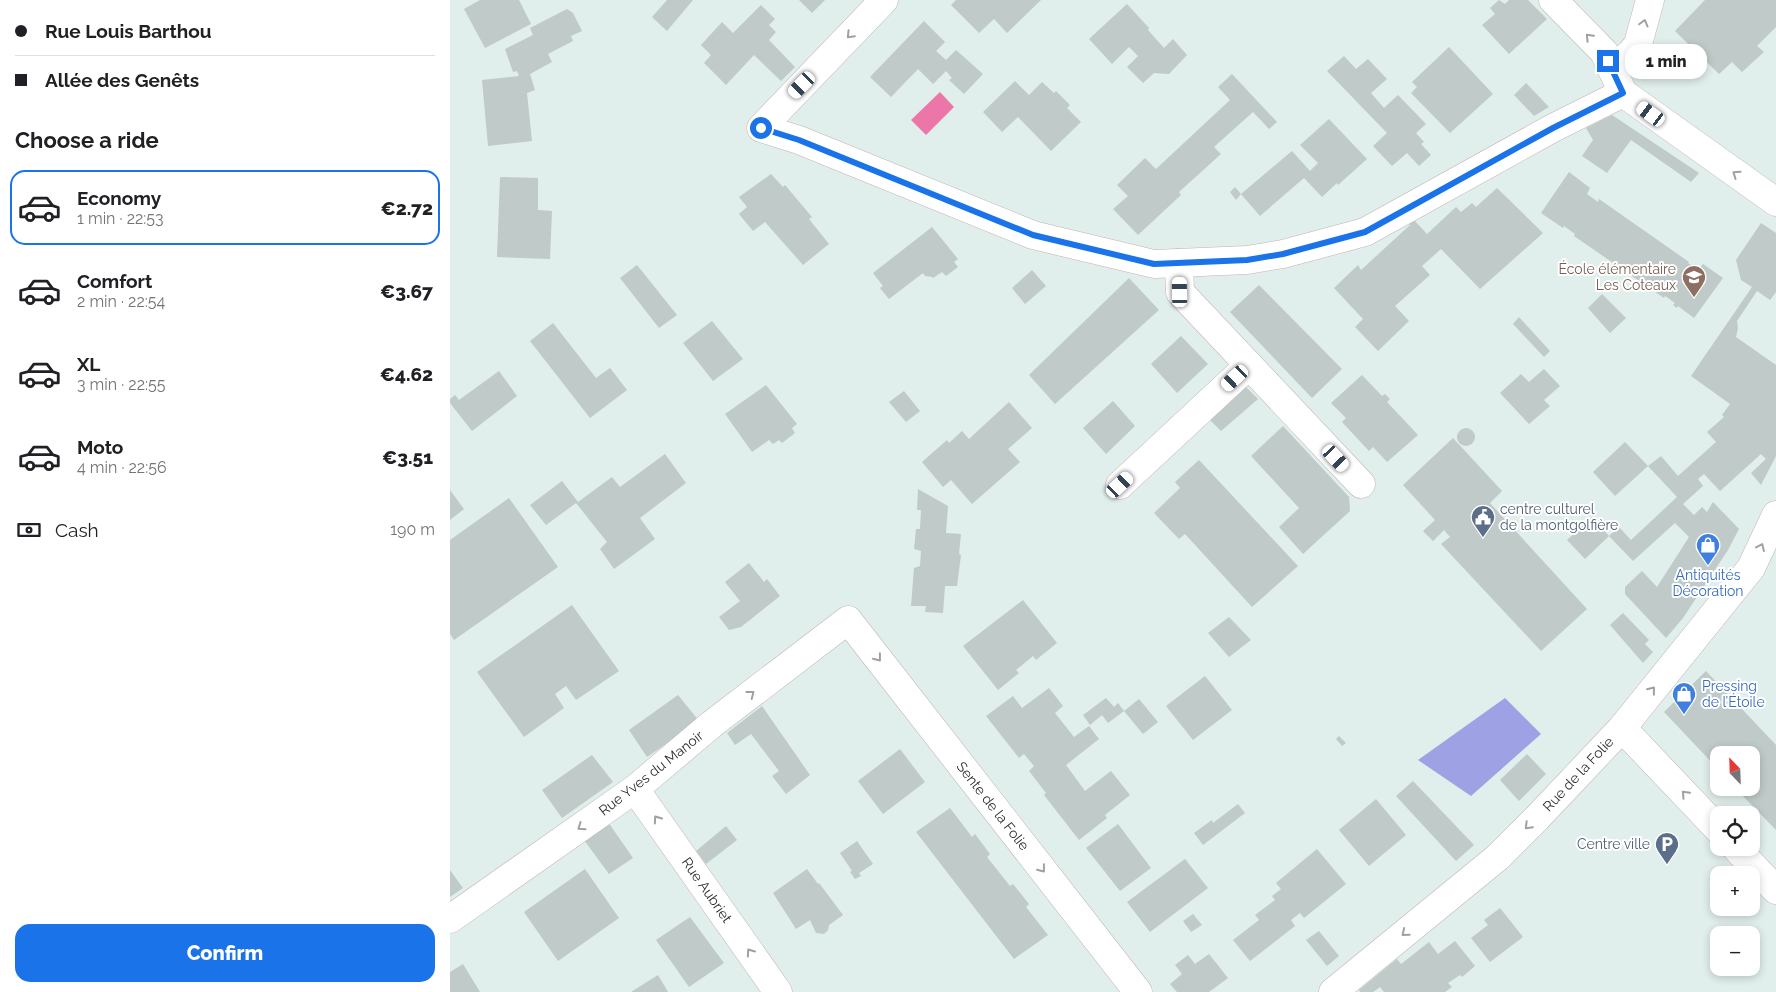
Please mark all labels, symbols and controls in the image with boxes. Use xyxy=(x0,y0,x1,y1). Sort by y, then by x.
one-way arrow xyxy=(1638,19,1648,27)
text: Rue Louis Barthou xyxy=(45,20,211,42)
one-way arrow xyxy=(847,29,856,38)
one-way arrow xyxy=(1586,34,1595,43)
callout: 1 min xyxy=(1626,44,1708,78)
route end xyxy=(1597,50,1619,72)
text: 1 min xyxy=(1645,52,1687,71)
text: Allée des Genêts xyxy=(45,69,199,91)
car xyxy=(786,69,817,101)
car xyxy=(1634,99,1667,129)
route start xyxy=(750,117,772,139)
text: Choose a ride xyxy=(15,127,159,153)
one-way arrow xyxy=(1732,171,1742,180)
icon: car xyxy=(17,185,62,230)
text: Economy xyxy=(77,187,161,209)
text: €2.72 xyxy=(381,197,433,219)
text: 1 min · 22:53 xyxy=(77,209,164,228)
place label: École élémentaire Les Coteaux xyxy=(1558,260,1676,293)
school or university icon: École élémentaire Les Coteaux xyxy=(1681,264,1707,298)
icon: car xyxy=(17,268,62,313)
text: Comfort xyxy=(77,270,152,292)
car xyxy=(1172,277,1187,307)
text: €3.67 xyxy=(380,280,433,302)
text: 2 min · 22:54 xyxy=(77,292,165,311)
icon: car xyxy=(17,351,62,396)
text: XL xyxy=(77,353,100,375)
car xyxy=(1218,362,1251,394)
text: €4.62 xyxy=(380,363,433,385)
text: 3 min · 22:55 xyxy=(77,375,165,394)
icon: car xyxy=(17,434,62,479)
text: Moto xyxy=(77,436,123,458)
car xyxy=(1320,442,1351,474)
text: €3.51 xyxy=(382,446,433,468)
text: 4 min · 22:56 xyxy=(77,458,167,477)
car xyxy=(1103,469,1136,501)
place label: centre culturel de la montgolfière xyxy=(1500,501,1618,533)
public building icon: centre culturel de la montgolfière xyxy=(1470,504,1496,538)
icon: cash xyxy=(15,516,43,544)
text: Cash xyxy=(55,519,99,541)
text: 190 m xyxy=(390,520,435,539)
shop icon: Antiquités Décoration xyxy=(1695,532,1721,566)
one-way arrow xyxy=(1755,543,1765,552)
place label: Antiquités Décoration xyxy=(1673,567,1743,599)
one-way arrow xyxy=(872,653,881,662)
place label: Pressing de l’Étoile xyxy=(1702,678,1765,710)
shop icon: Pressing de l’Étoile xyxy=(1671,681,1697,715)
one-way arrow xyxy=(1647,686,1656,695)
one-way arrow xyxy=(745,692,754,700)
street label: Rue Yves du Manoir xyxy=(596,727,706,819)
street label: Rue de la Folie xyxy=(1539,733,1617,815)
north arrow xyxy=(1710,746,1760,796)
map controls xyxy=(1710,746,1760,976)
street label: Sente de la Folie xyxy=(953,759,1033,853)
one-way arrow xyxy=(1682,791,1691,800)
button: locate xyxy=(1710,806,1760,856)
one-way arrow xyxy=(654,815,663,825)
one-way arrow xyxy=(577,821,587,830)
one-way arrow xyxy=(1525,821,1534,830)
parking icon: Centre ville xyxy=(1654,831,1680,865)
place label: Centre ville xyxy=(1577,836,1650,852)
street label: Rue Aubriet xyxy=(679,854,735,926)
one-way arrow xyxy=(1037,863,1045,872)
button: + xyxy=(1710,866,1760,916)
button: Confirm xyxy=(15,924,435,982)
button: − xyxy=(1710,926,1760,976)
one-way arrow xyxy=(1402,927,1411,936)
one-way arrow xyxy=(747,948,756,958)

